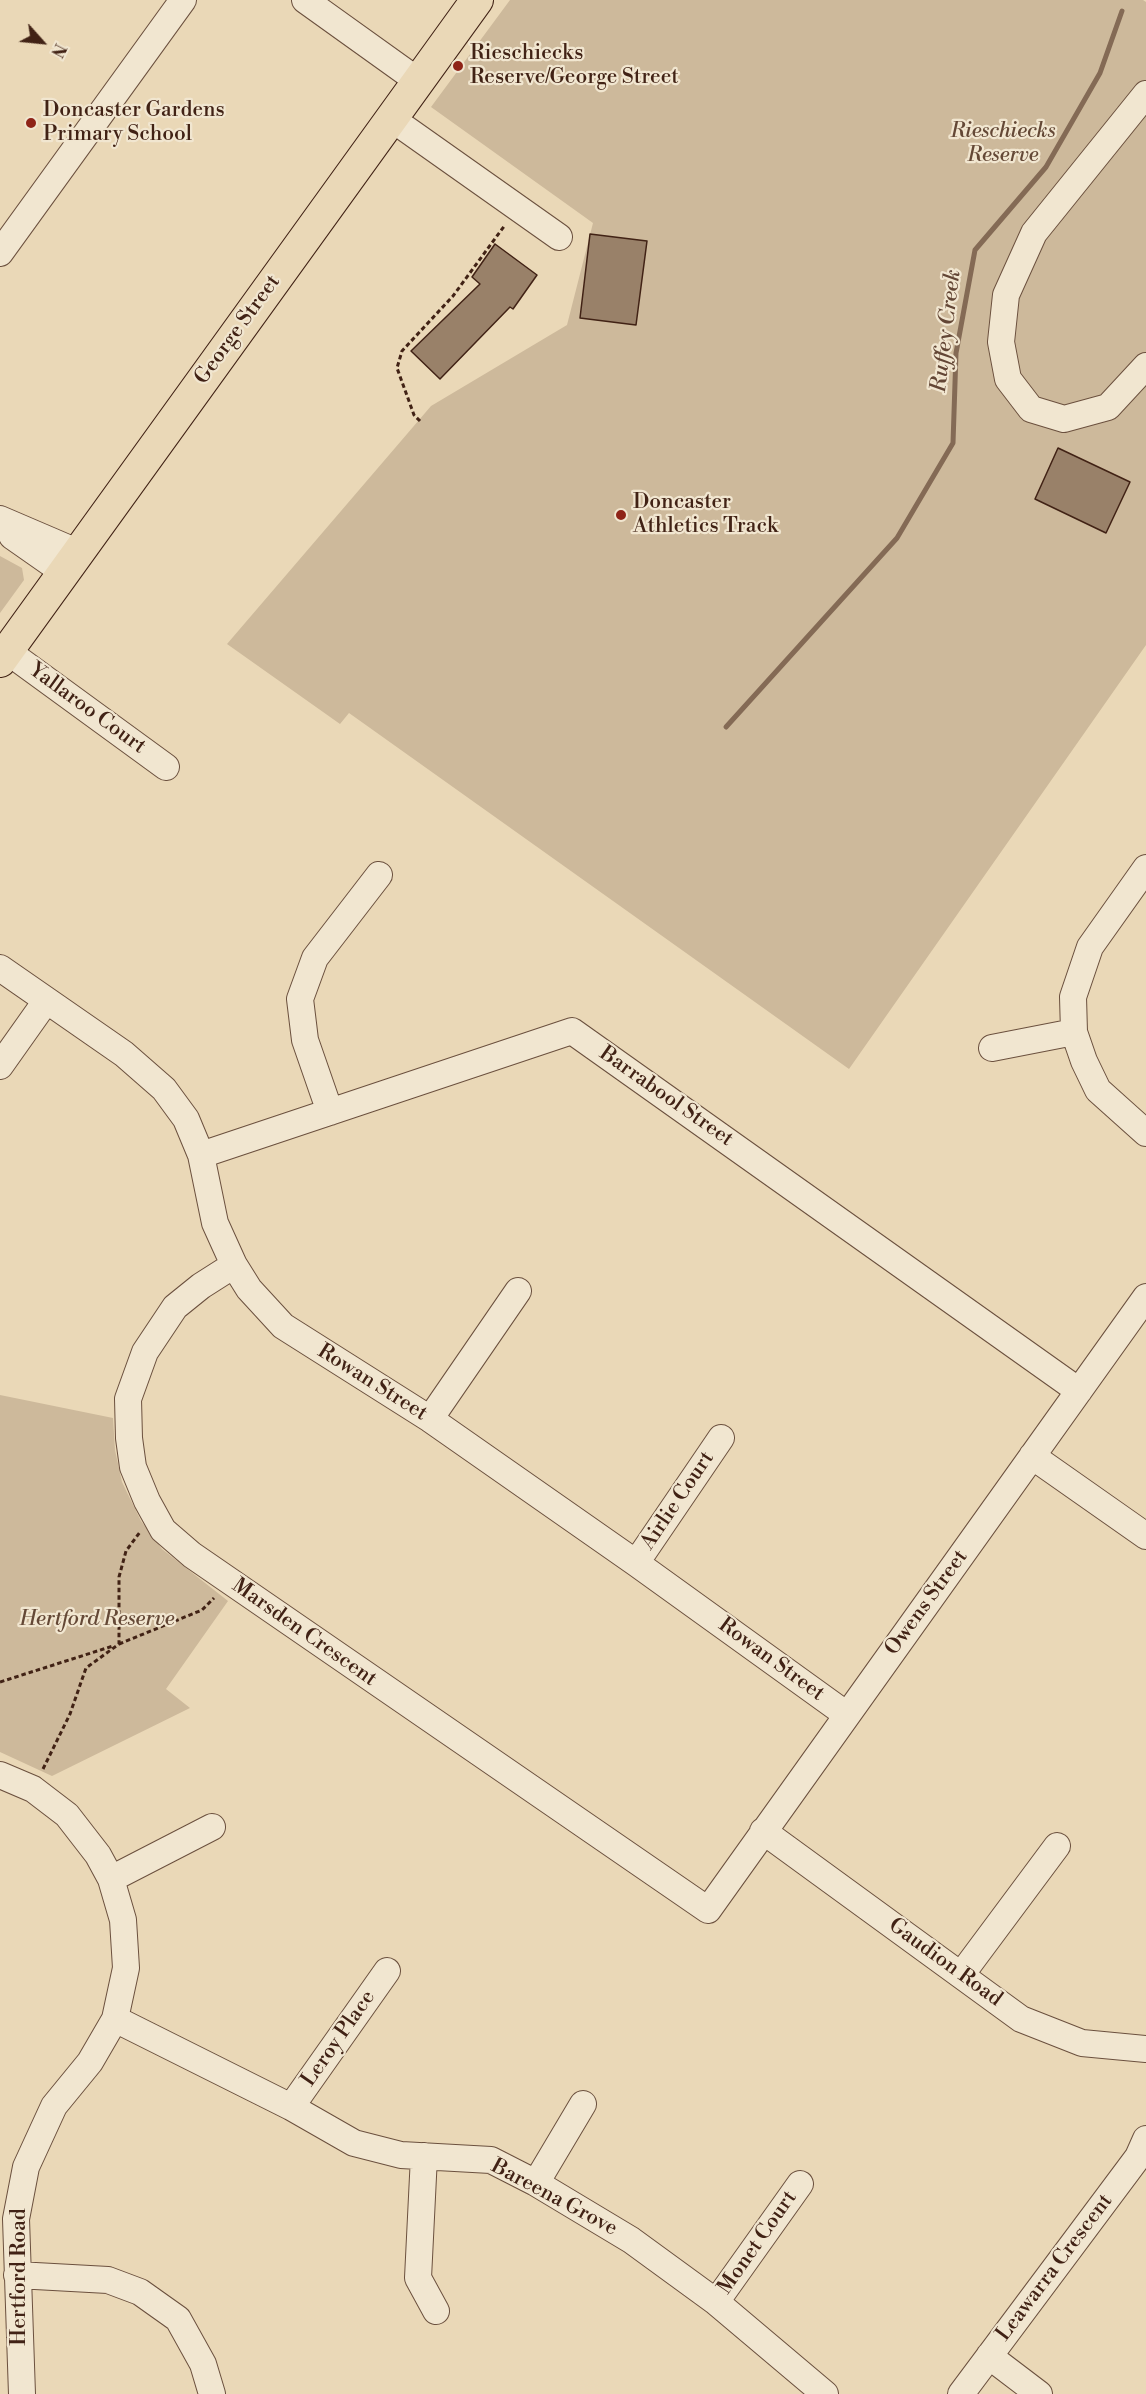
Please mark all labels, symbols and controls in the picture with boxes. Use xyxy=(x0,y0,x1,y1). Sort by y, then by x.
north arrow xyxy=(12,12,72,72)
text: N xyxy=(46,40,70,60)
place label: Rieschiecks Reserve/George Street xyxy=(470,41,679,91)
marker: Rieschiecks Reserve/George Street xyxy=(451,59,465,73)
place label: Doncaster Gardens Primary School xyxy=(43,98,225,148)
marker: Doncaster Gardens Primary School xyxy=(24,116,38,130)
park label: Rieschiecks Reserve xyxy=(950,119,1056,169)
water label: Ruffey Creek xyxy=(926,268,968,394)
street label: George Street xyxy=(190,270,286,390)
place label: Doncaster Athletics Track xyxy=(633,490,778,540)
marker: Doncaster Athletics Track xyxy=(614,508,628,522)
street label: Yallaroo Court xyxy=(24,658,150,760)
street label: Barrabool Street xyxy=(594,1041,738,1153)
street label: Rowan Street xyxy=(312,1339,432,1427)
street label: Airlie Court xyxy=(636,1447,720,1555)
street label: Owens Street xyxy=(880,1545,974,1661)
street label: Marsden Crescent xyxy=(227,1574,381,1692)
park label: Hertford Reserve xyxy=(19,1607,175,1633)
street label: Rowan Street xyxy=(713,1613,829,1707)
street label: Gaudion Road xyxy=(883,1913,1007,2013)
street label: Leroy Place xyxy=(297,1986,381,2092)
street label: Bareena Grove xyxy=(487,2154,621,2242)
street label: Monet Court xyxy=(713,2186,803,2300)
street label: Leawarra Crescent xyxy=(991,2189,1119,2347)
street label: Hertford Road xyxy=(7,2208,33,2346)

